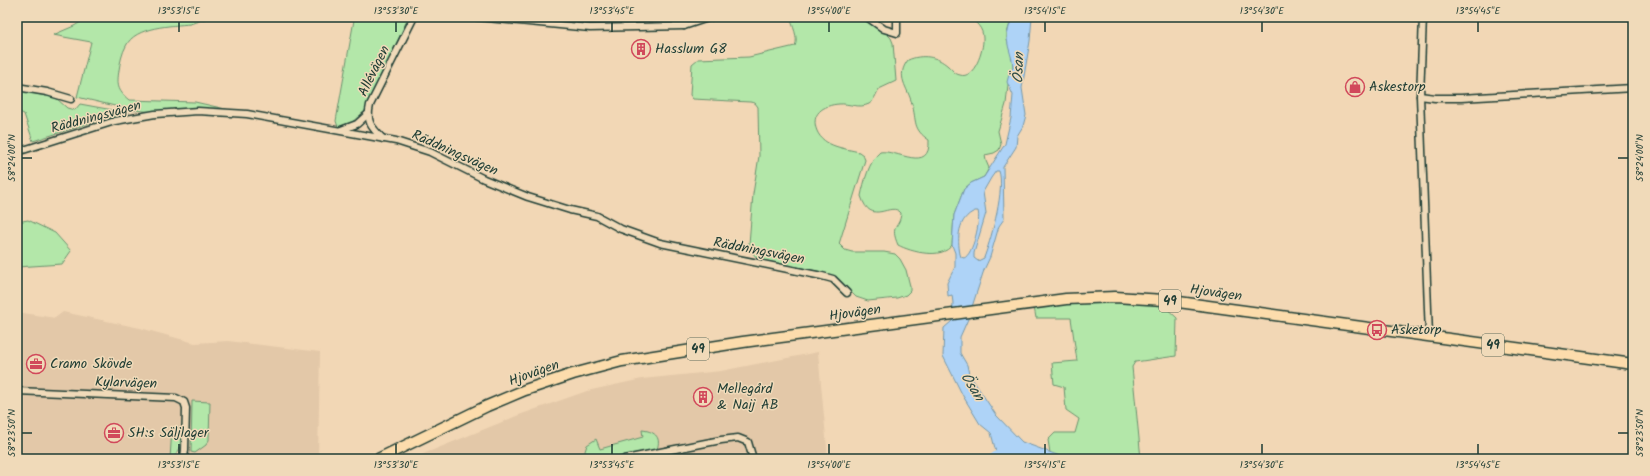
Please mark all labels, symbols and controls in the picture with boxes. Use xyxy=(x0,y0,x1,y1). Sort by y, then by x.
text: 13°53'15"E xyxy=(158,3,201,19)
text: 13°53'30"E xyxy=(374,3,419,19)
text: 13°53'45"E xyxy=(590,3,636,19)
text: 13°54'00"E xyxy=(807,3,852,19)
text: 13°54'15"E xyxy=(1024,3,1067,19)
text: 13°54'30"E xyxy=(1240,3,1285,19)
text: 13°54'45"E xyxy=(1456,3,1501,19)
building icon: Hasslum G8 xyxy=(630,38,652,60)
place label: Hasslum G8 xyxy=(655,38,727,60)
street label: Allévägen xyxy=(352,42,396,100)
water label: Ösan xyxy=(1006,51,1032,84)
shop icon: Askestorp xyxy=(1344,76,1366,98)
place label: Askestorp xyxy=(1369,76,1426,98)
street label: Räddningsvägen xyxy=(48,94,144,140)
street label: Räddningsvägen xyxy=(408,124,502,182)
text: 58°24'00"N xyxy=(4,134,20,182)
text: 58°24'00"N xyxy=(1632,134,1648,182)
street label: Räddningsvägen xyxy=(711,231,807,271)
street label: Hjovägen xyxy=(1189,278,1243,308)
road number: 49 xyxy=(1159,290,1181,312)
street label: Hjovägen xyxy=(828,298,882,328)
bus stop icon: Asketorp xyxy=(1366,319,1388,341)
place label: Asketorp xyxy=(1391,319,1442,341)
road number: 49 xyxy=(1482,334,1504,356)
road number: 49 xyxy=(687,338,709,360)
office icon: Cramo Skövde xyxy=(25,353,47,375)
place label: Cramo Skövde xyxy=(50,353,133,375)
street label: Hjovägen xyxy=(506,354,562,392)
water label: Ösan xyxy=(954,368,991,407)
street label: Kylarvägen xyxy=(94,371,158,395)
place label: Mellegård & Naij AB xyxy=(717,378,779,416)
building icon: Mellegård & Naij AB xyxy=(692,386,714,408)
text: 58°23'50"N xyxy=(4,409,20,457)
text: 58°23'50"N xyxy=(1632,409,1648,457)
office icon: SH:s Säljlager xyxy=(103,422,125,444)
place label: SH:s Säljlager xyxy=(128,422,210,444)
text: 13°53'15"E xyxy=(158,457,201,473)
text: 13°53'30"E xyxy=(374,457,419,473)
text: 13°53'45"E xyxy=(590,457,636,473)
text: 13°54'00"E xyxy=(807,457,852,473)
text: 13°54'15"E xyxy=(1024,457,1067,473)
text: 13°54'30"E xyxy=(1240,457,1285,473)
text: 13°54'45"E xyxy=(1456,457,1501,473)

